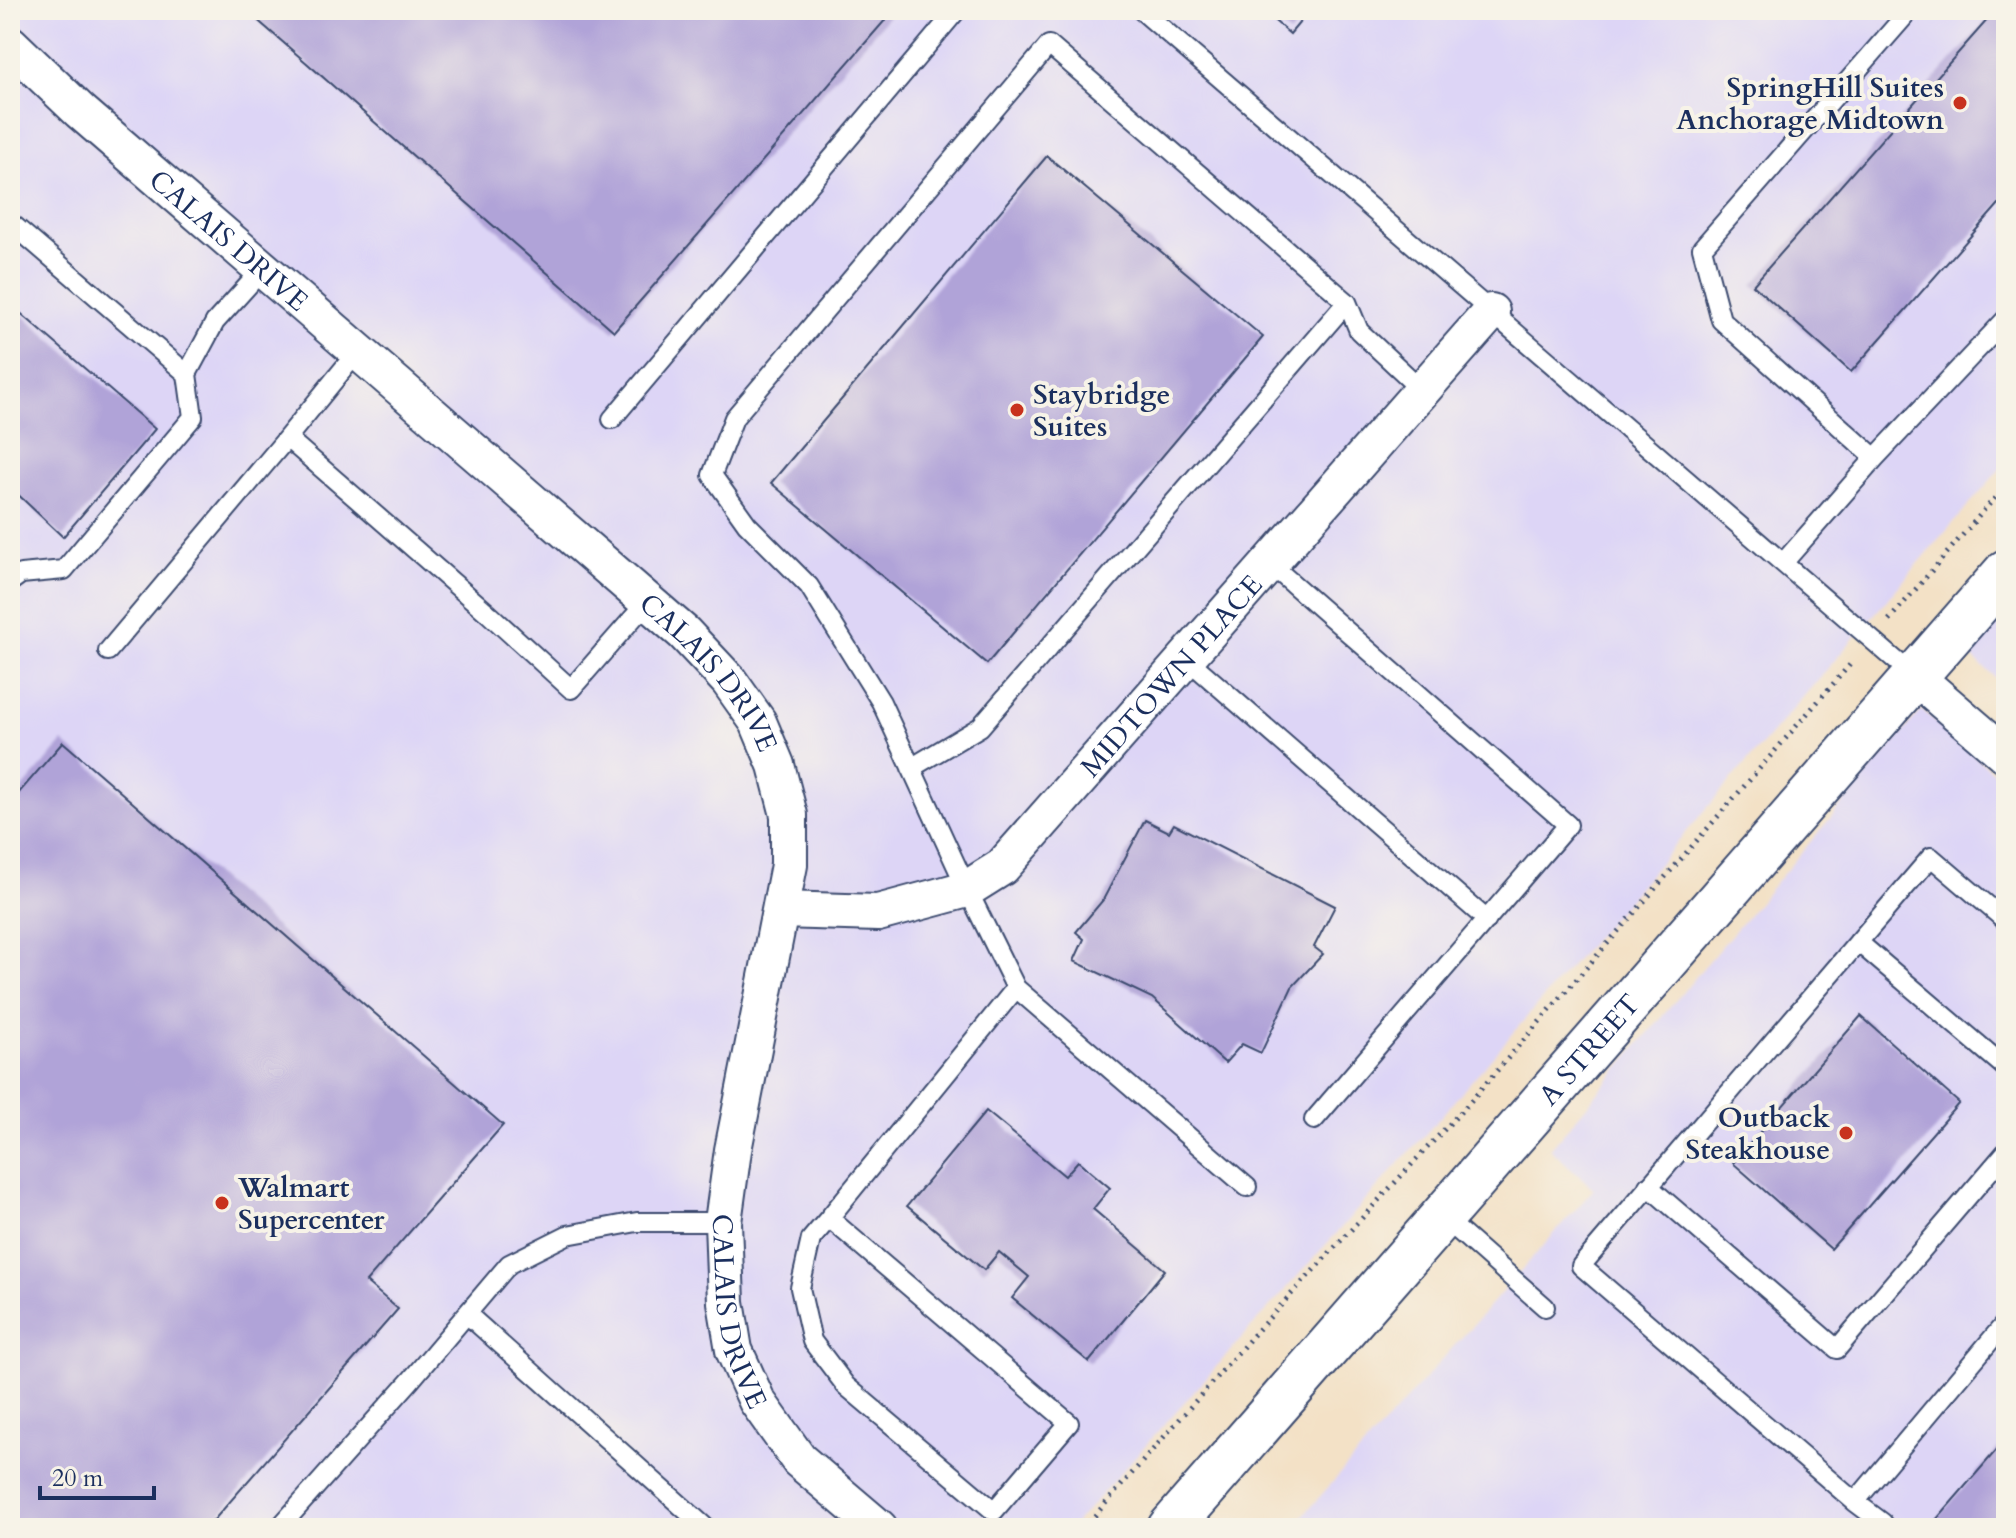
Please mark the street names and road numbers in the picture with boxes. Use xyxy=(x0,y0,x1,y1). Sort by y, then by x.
street label: CALAIS DRIVE xyxy=(141,161,316,320)
street label: MIDTOWN PLACE xyxy=(1072,567,1271,785)
street label: CALAIS DRIVE xyxy=(631,585,786,758)
street label: A STREET xyxy=(1530,986,1649,1114)
street label: CALAIS DRIVE xyxy=(703,1213,776,1415)

